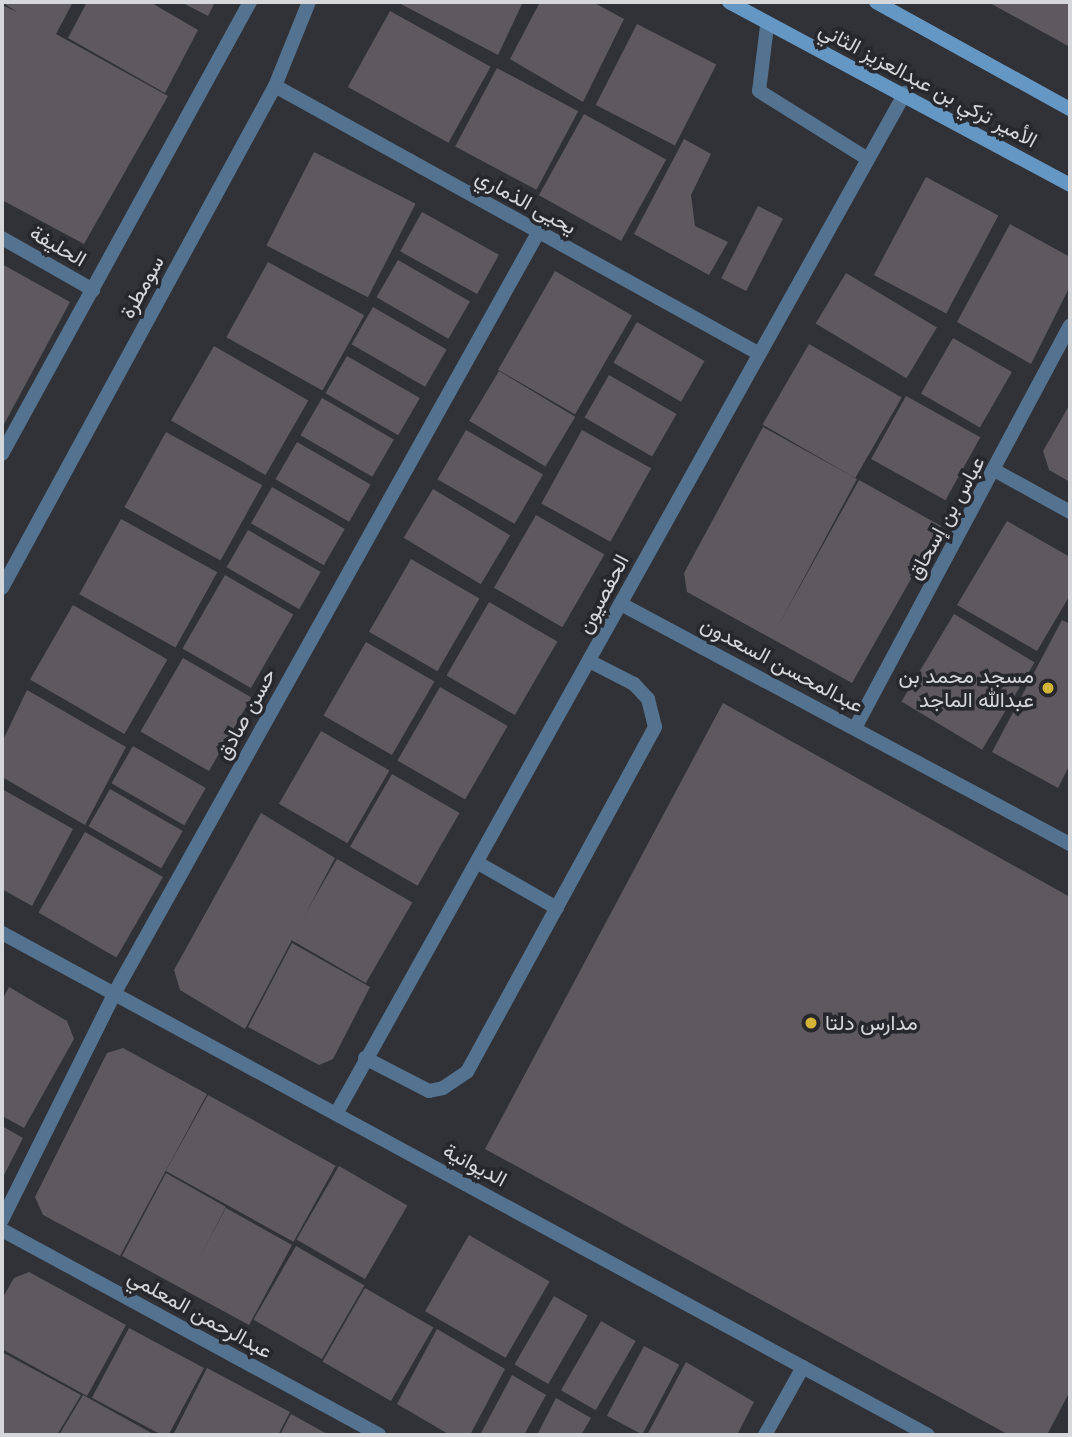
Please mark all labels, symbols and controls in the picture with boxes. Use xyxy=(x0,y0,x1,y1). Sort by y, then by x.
street label: الأمير تركي بن عبدالعزيز الثاني xyxy=(815,17,1041,153)
street label: يحيى الذماري xyxy=(471,164,581,240)
street label: الحليفة xyxy=(25,220,91,272)
street label: سومطرة xyxy=(115,251,169,323)
street label: عباس بن إسحاق xyxy=(902,452,990,584)
street label: الحفصيون xyxy=(572,550,634,638)
street label: عبدالمحسن السعدون xyxy=(696,612,868,718)
place label: مسجد محمد بن عبدالله الماجد xyxy=(898,663,1034,713)
street label: حسن صادق xyxy=(211,664,281,764)
marker: مسجد محمد بن عبدالله الماجد xyxy=(1040,680,1056,696)
place label: مدارس دلتا xyxy=(825,1010,918,1036)
marker: مدارس دلتا xyxy=(803,1015,819,1031)
street label: الديوانية xyxy=(439,1138,511,1192)
street label: عبدالرحمن المعلمي xyxy=(123,1264,277,1364)

